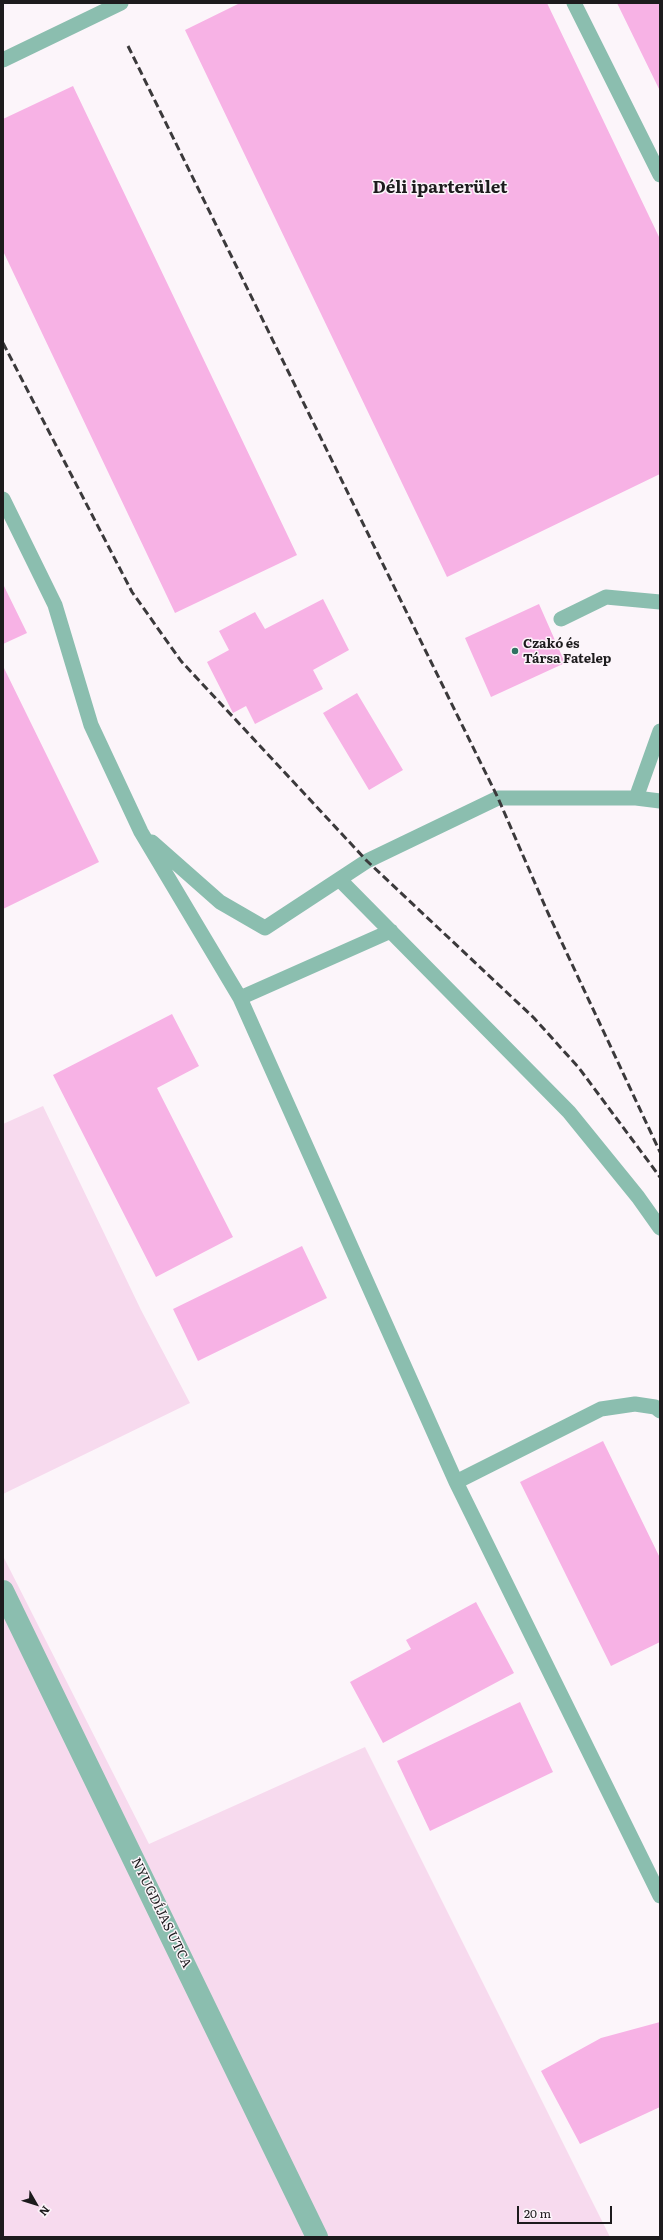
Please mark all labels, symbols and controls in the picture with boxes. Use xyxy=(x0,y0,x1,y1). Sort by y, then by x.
district label: Déli iparterület xyxy=(372,178,508,198)
place label: Czakó és Társa Fatelep xyxy=(523,636,611,667)
marker: Czakó és Társa Fatelep xyxy=(510,646,520,656)
street label: NYUGDÍJAS UTCA xyxy=(128,1855,194,1971)
north arrow xyxy=(16,2184,56,2224)
scale bar xyxy=(519,2198,614,2224)
text: N xyxy=(36,2203,54,2220)
text: 20 m xyxy=(524,2204,551,2222)

